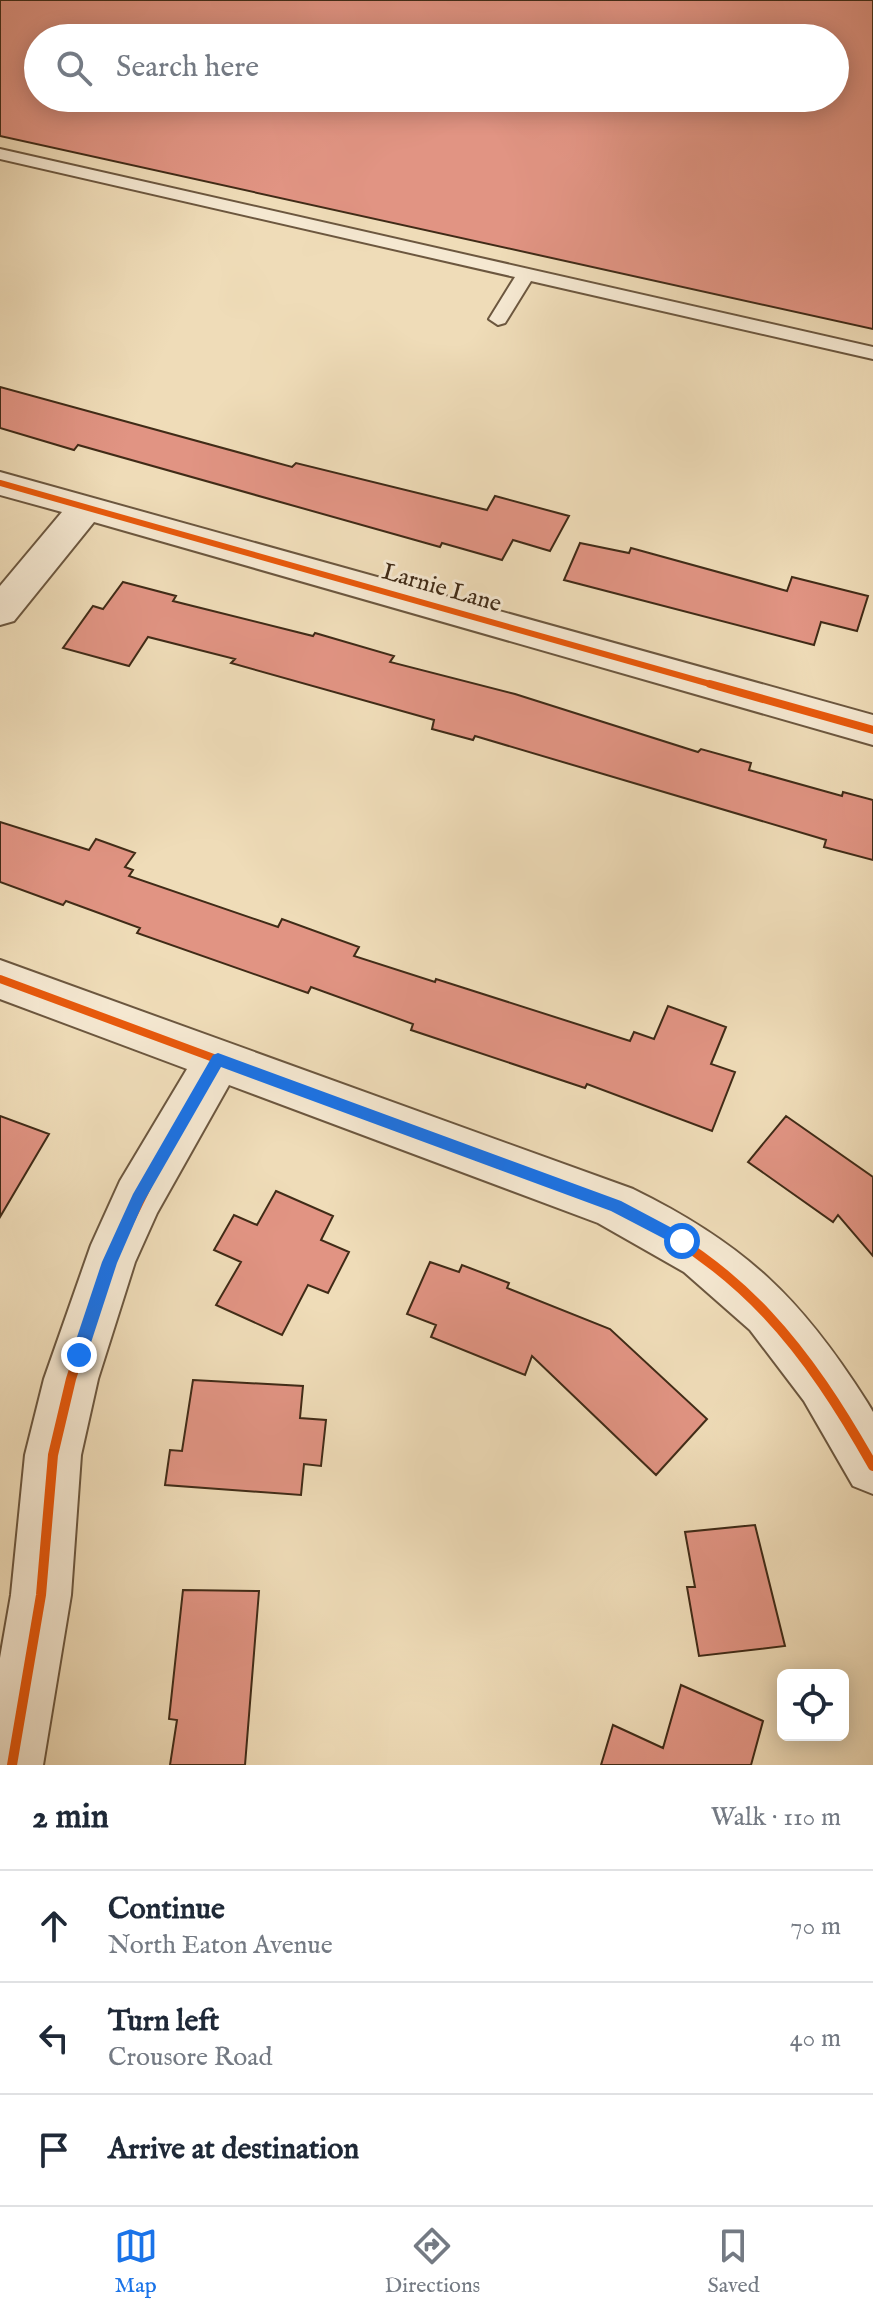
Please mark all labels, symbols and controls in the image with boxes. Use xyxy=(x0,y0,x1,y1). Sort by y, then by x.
search box xyxy=(24,24,849,112)
icon: search xyxy=(52,46,96,90)
text: Search here xyxy=(116,49,259,87)
street label: Larnie Lane xyxy=(378,557,505,620)
route start xyxy=(664,1223,700,1259)
route end xyxy=(61,1337,97,1373)
map controls xyxy=(777,1669,849,1741)
button: locate xyxy=(777,1669,849,1741)
text: 2 min xyxy=(32,1796,109,1839)
text: Walk · 110 m xyxy=(711,1801,841,1834)
text: Continue xyxy=(108,1891,225,1929)
icon: ahead xyxy=(32,1904,76,1948)
text: 70 m xyxy=(790,1910,841,1943)
text: North Eaton Avenue xyxy=(108,1929,333,1962)
text: Turn left xyxy=(108,2003,219,2041)
icon: left xyxy=(32,2016,76,2060)
text: 40 m xyxy=(790,2022,841,2055)
text: Crousore Road xyxy=(108,2041,272,2074)
icon: arrive xyxy=(32,2128,76,2172)
text: Arrive at destination xyxy=(108,2131,359,2169)
tab: Map xyxy=(114,2224,158,2300)
tab: Directions xyxy=(385,2224,480,2300)
tab: Saved xyxy=(707,2224,759,2300)

